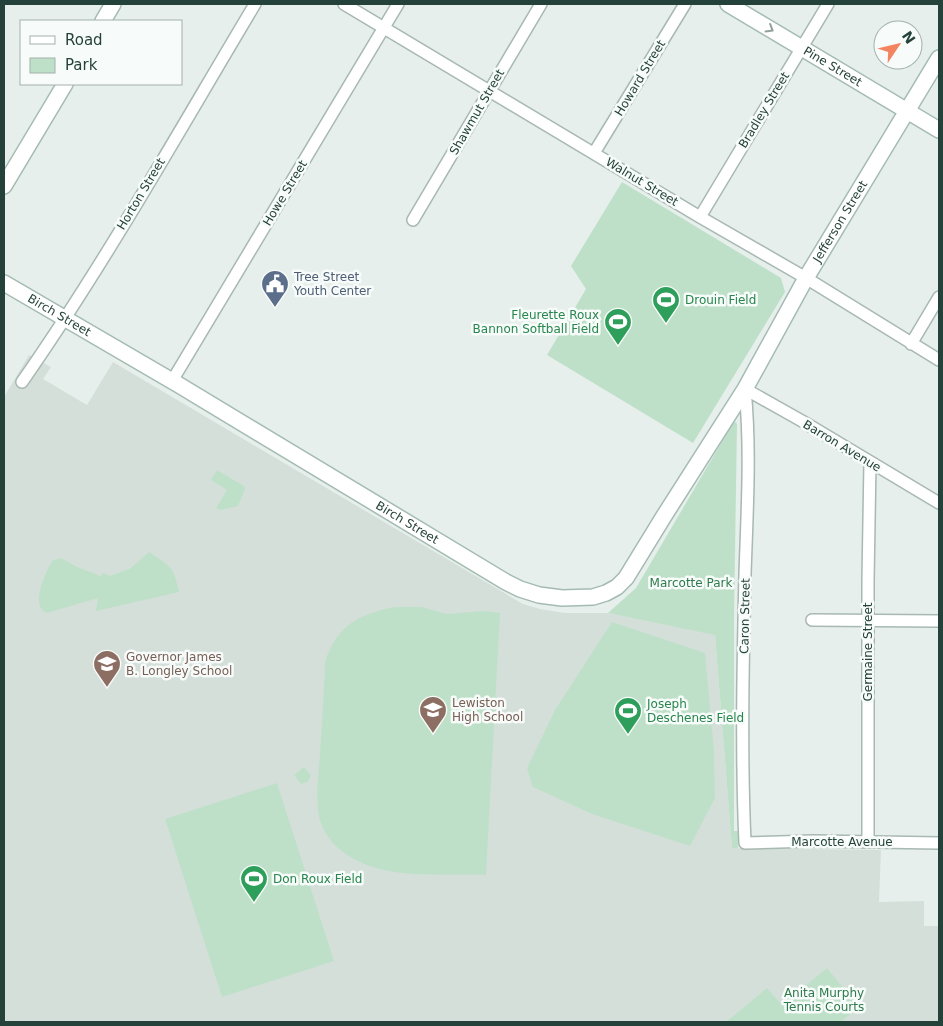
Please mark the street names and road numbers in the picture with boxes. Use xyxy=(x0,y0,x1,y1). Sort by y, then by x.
street label: Howard Street xyxy=(612,37,668,119)
street label: Pine Street xyxy=(801,44,865,90)
street label: Shawmut Street xyxy=(447,66,507,157)
street label: Bradley Street xyxy=(736,69,792,151)
street label: Horton Street xyxy=(114,155,168,232)
street label: Walnut Street xyxy=(603,155,681,209)
street label: Howe Street xyxy=(260,157,310,228)
street label: Jefferson Street xyxy=(810,178,870,266)
street label: Birch Street xyxy=(25,291,94,339)
street label: Barron Avenue xyxy=(801,417,883,475)
street label: Birch Street xyxy=(373,498,441,547)
street label: Caron Street xyxy=(737,578,753,654)
street label: Germaine Street xyxy=(861,602,875,702)
street label: Marcotte Avenue xyxy=(791,835,893,849)

